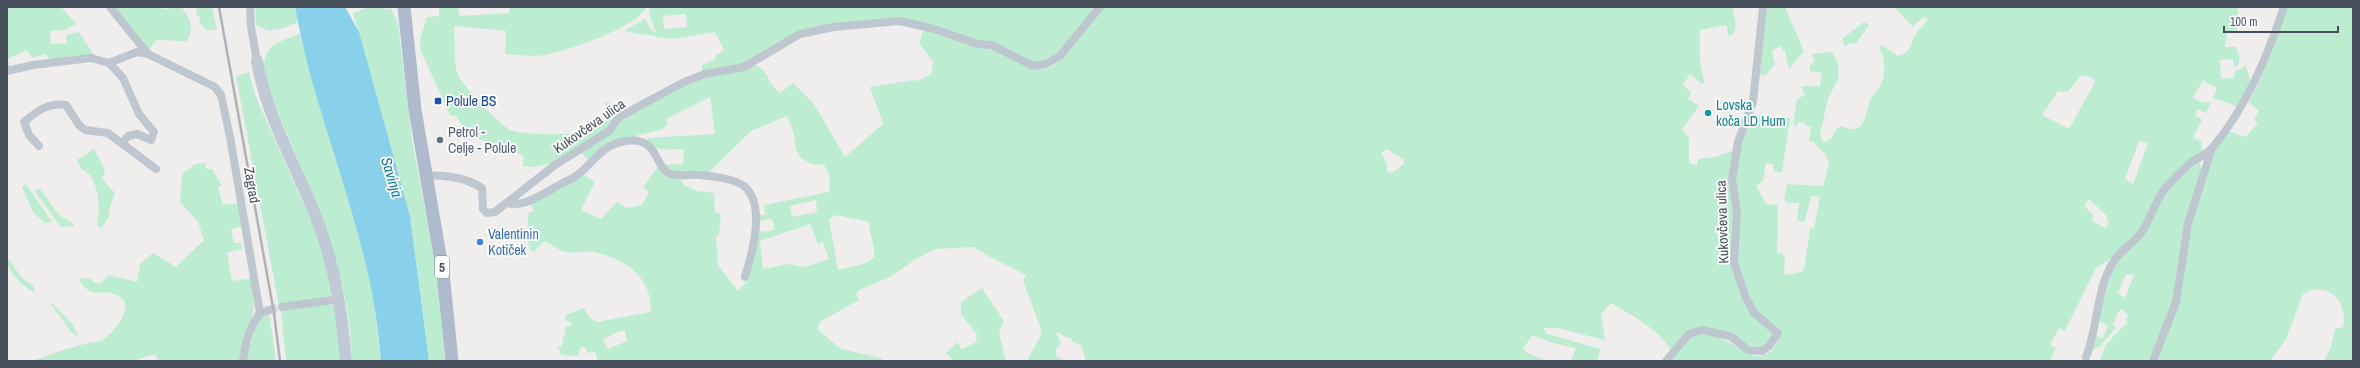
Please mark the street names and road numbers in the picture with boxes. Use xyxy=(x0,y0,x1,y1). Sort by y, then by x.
street label: Kukovčeva ulica xyxy=(550,94,629,157)
street label: Zagrad xyxy=(240,166,264,204)
street label: Kukovčeva ulica xyxy=(1712,179,1732,264)
road number: 5 xyxy=(435,256,449,278)

